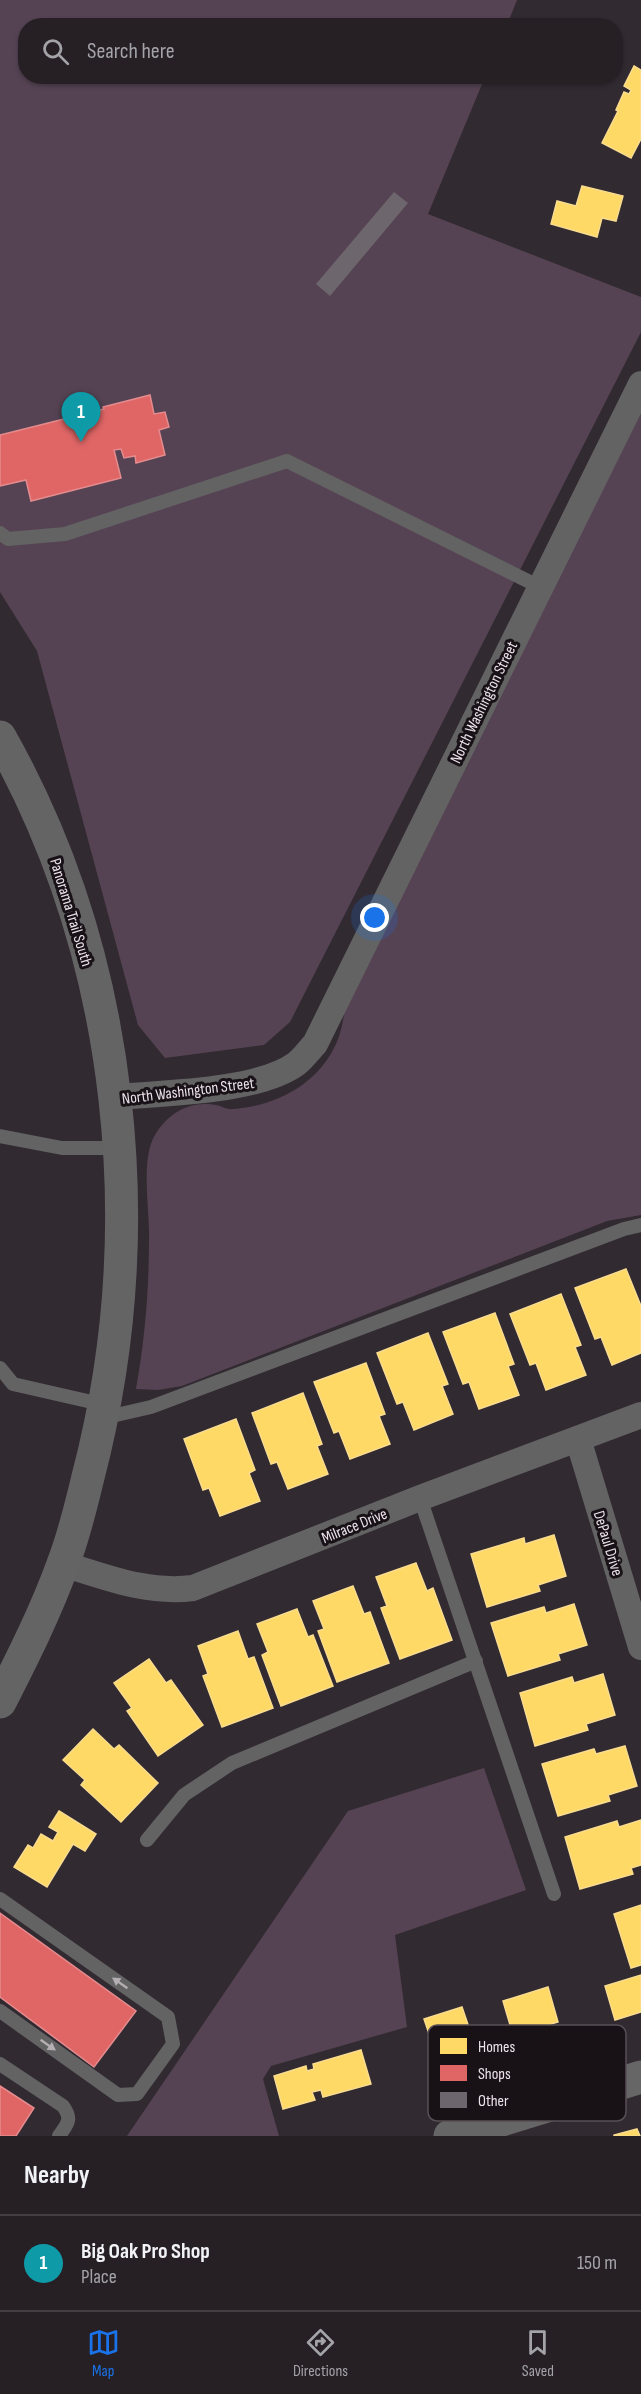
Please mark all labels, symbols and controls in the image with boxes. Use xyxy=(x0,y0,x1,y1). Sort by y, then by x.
search box xyxy=(18,18,623,84)
icon: search xyxy=(39,35,72,68)
text: Search here xyxy=(87,38,174,65)
pin: 1 xyxy=(62,392,100,442)
street label: North Washington Street xyxy=(447,638,522,767)
street label: Panorama Trail South xyxy=(45,856,96,969)
your location xyxy=(360,903,389,932)
street label: North Washington Street xyxy=(121,1074,256,1109)
street label: Milrace Drive xyxy=(319,1505,390,1548)
street label: DePaul Drive xyxy=(589,1509,626,1578)
one-way arrow xyxy=(113,1977,129,1989)
legend xyxy=(428,2025,626,2121)
text: Homes xyxy=(478,2038,515,2057)
one-way arrow xyxy=(39,2039,55,2051)
text: Shops xyxy=(478,2065,511,2084)
text: Other xyxy=(478,2092,509,2111)
text: Nearby xyxy=(24,2160,90,2191)
text: Big Oak Pro Shop xyxy=(81,2238,210,2265)
text: 1 xyxy=(40,2251,47,2275)
text: 150 m xyxy=(577,2251,617,2275)
text: Place xyxy=(81,2265,117,2289)
tab: Map xyxy=(87,2326,120,2381)
tab: Directions xyxy=(293,2326,348,2381)
tab: Saved xyxy=(521,2326,554,2381)

